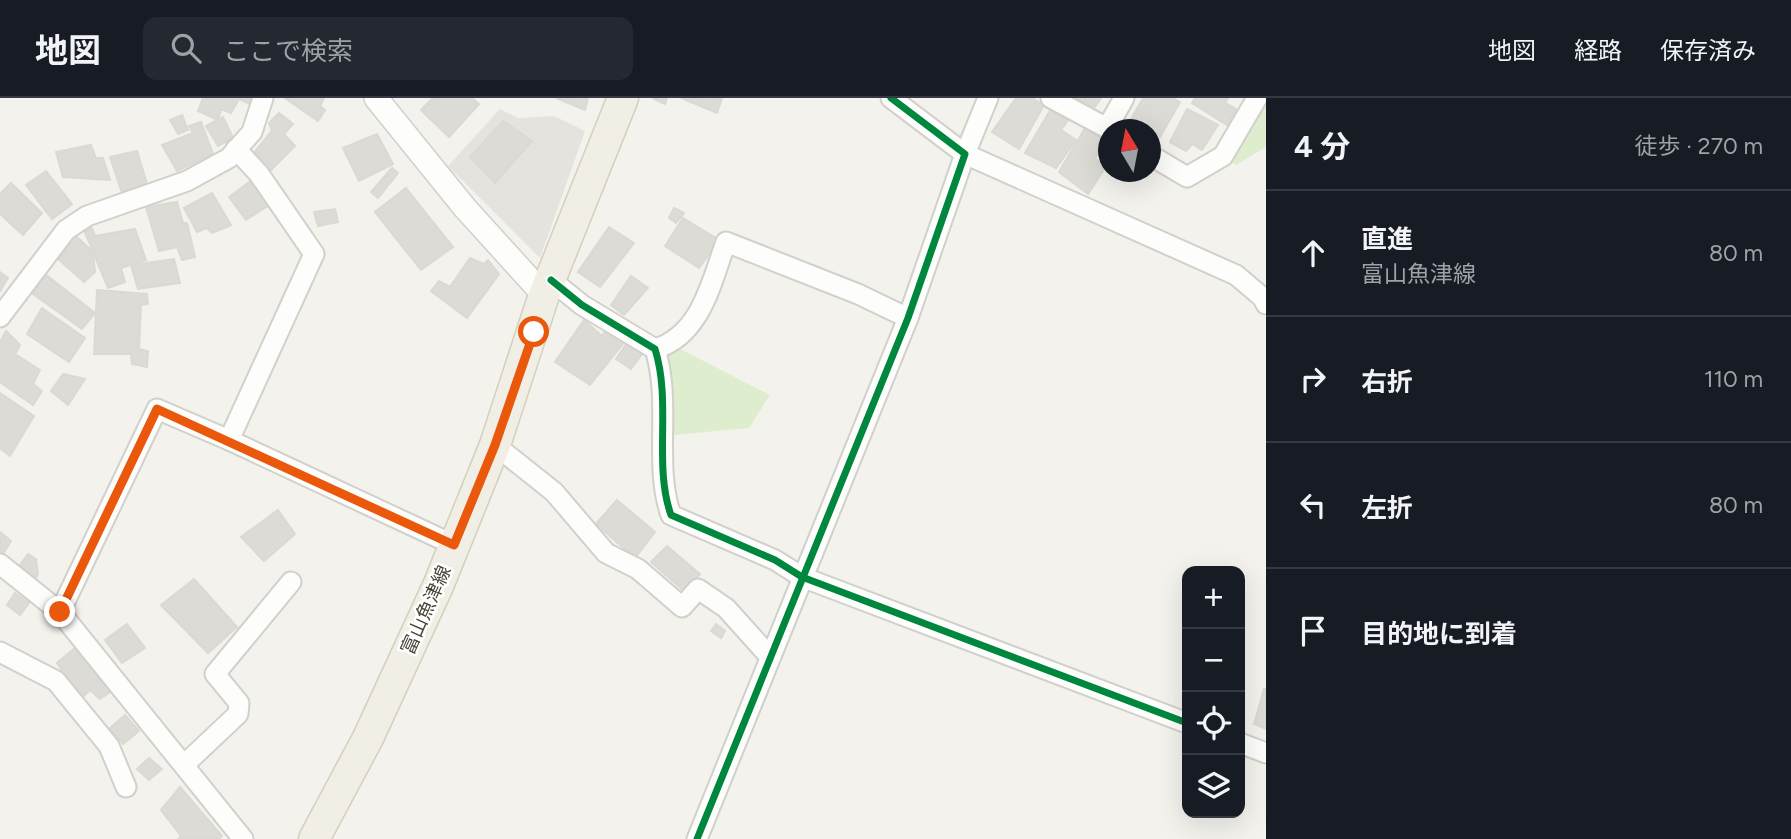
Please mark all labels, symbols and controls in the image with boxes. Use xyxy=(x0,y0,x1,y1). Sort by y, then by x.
search box xyxy=(143,17,633,80)
icon: search xyxy=(167,29,205,67)
text: 地図 xyxy=(35,31,101,70)
text: ここで検索 xyxy=(223,35,353,67)
text: 地図 xyxy=(1488,36,1536,65)
text: 経路 xyxy=(1574,36,1622,65)
text: 保存済み xyxy=(1660,36,1756,65)
north arrow xyxy=(1098,119,1161,182)
text: 4 分 xyxy=(1294,128,1350,165)
text: 徒歩 · 270 m xyxy=(1635,132,1763,160)
text: 直進 xyxy=(1361,223,1413,255)
icon: ahead xyxy=(1294,234,1332,272)
text: 80 m xyxy=(1709,239,1763,267)
text: 富山魚津線 xyxy=(1361,260,1476,288)
route start xyxy=(518,316,549,347)
icon: right xyxy=(1294,360,1332,398)
text: 110 m xyxy=(1704,365,1763,393)
text: 右折 xyxy=(1361,366,1413,398)
icon: left xyxy=(1294,486,1332,524)
text: 80 m xyxy=(1709,491,1763,519)
text: 左折 xyxy=(1361,492,1413,524)
street label: 富山魚津線 xyxy=(396,562,456,658)
map controls xyxy=(1182,566,1245,818)
button: + xyxy=(1182,566,1245,629)
route end xyxy=(44,596,75,627)
icon: arrive xyxy=(1294,612,1332,650)
text: 目的地に到着 xyxy=(1361,618,1517,650)
button: − xyxy=(1182,629,1245,692)
button: locate xyxy=(1182,692,1245,755)
button: layers xyxy=(1182,755,1245,818)

